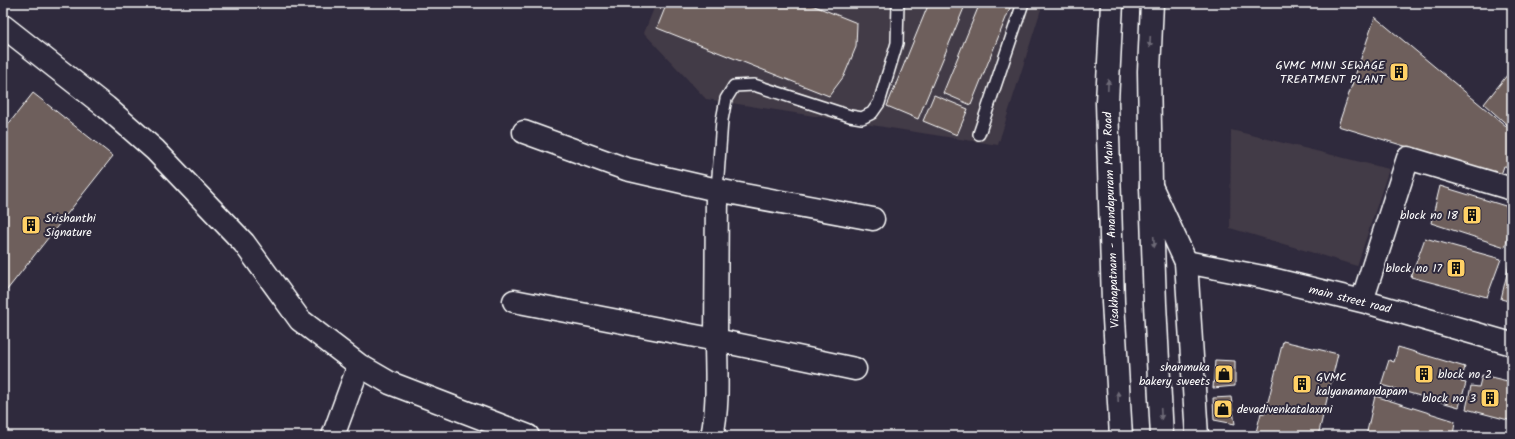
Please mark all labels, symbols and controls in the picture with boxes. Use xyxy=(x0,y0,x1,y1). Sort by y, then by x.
one-way arrow xyxy=(1147,36,1154,48)
place label: GVMC MINI SEWAGE TREATMENT PLANT xyxy=(1276,56,1387,89)
building icon: GVMC MINI SEWAGE TREATMENT PLANT xyxy=(1388,61,1410,83)
one-way arrow xyxy=(1105,78,1111,91)
street label: Visakhapatnam - Anandapuram Main Road xyxy=(1098,111,1125,328)
building icon: block no 18 xyxy=(1461,204,1483,226)
place label: block no 18 xyxy=(1400,206,1459,225)
place label: Srishanthi Signature xyxy=(45,209,97,242)
building icon: Srishanthi Signature xyxy=(20,214,42,236)
one-way arrow xyxy=(1151,236,1157,249)
building icon: block no 17 xyxy=(1445,257,1467,279)
place label: block no 17 xyxy=(1386,259,1442,278)
street label: main street road xyxy=(1307,280,1394,319)
place label: shanmuka bakery sweets xyxy=(1139,358,1210,391)
shop icon: shanmuka bakery sweets xyxy=(1213,363,1235,385)
building icon: block no 2 xyxy=(1413,363,1435,385)
place label: block no 2 xyxy=(1438,365,1492,384)
place label: GVMC kalyanamandapam xyxy=(1316,368,1408,401)
building icon: GVMC kalyanamandapam xyxy=(1291,373,1313,395)
building icon: block no 3 xyxy=(1479,387,1501,409)
place label: block no 3 xyxy=(1422,389,1476,408)
one-way arrow xyxy=(1115,391,1122,403)
shop icon: devadivenkatalaxmi xyxy=(1212,398,1234,420)
place label: devadivenkatalaxmi xyxy=(1237,400,1334,419)
one-way arrow xyxy=(1158,408,1164,421)

